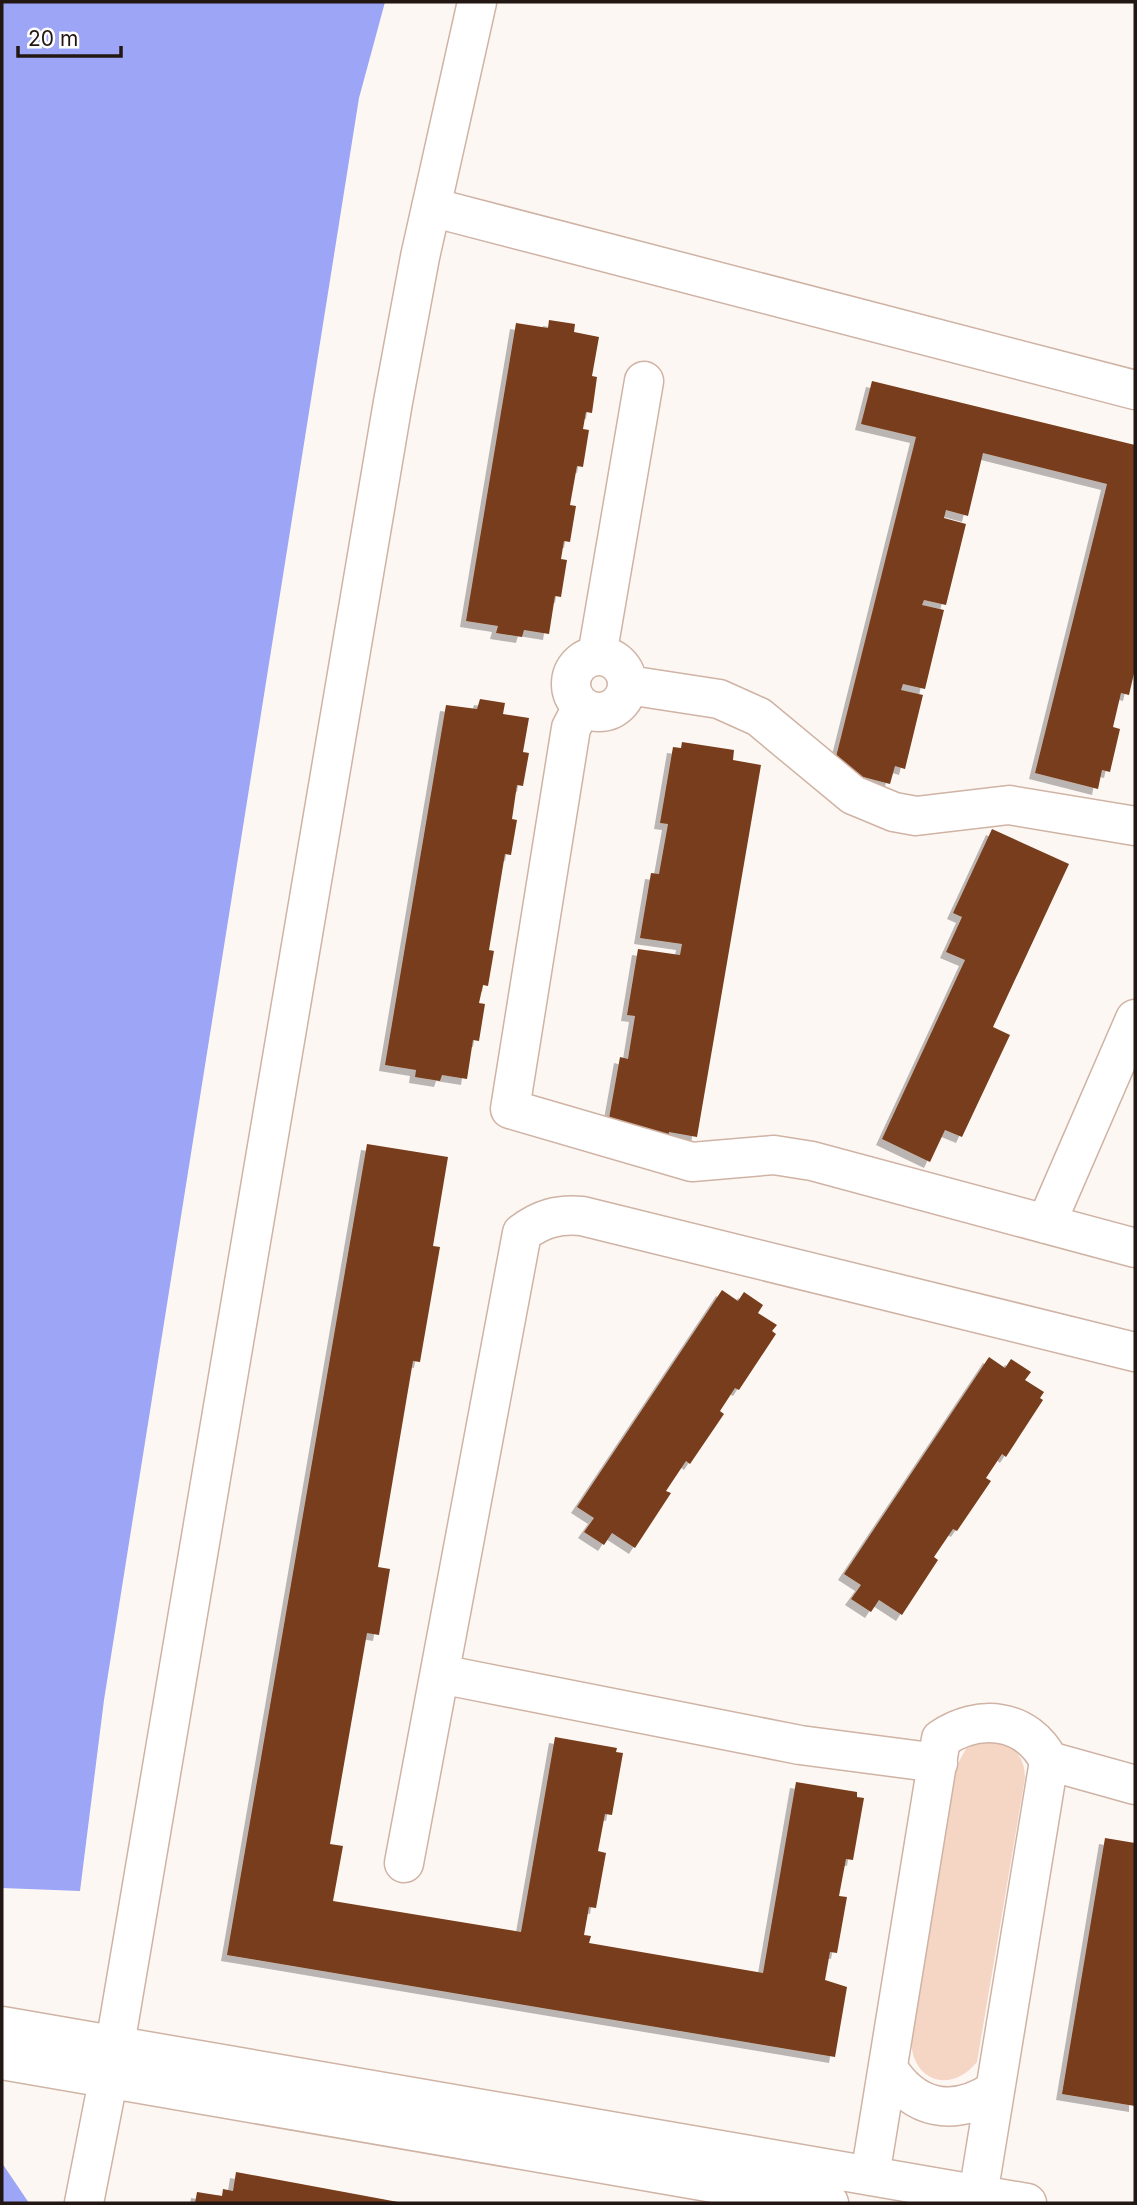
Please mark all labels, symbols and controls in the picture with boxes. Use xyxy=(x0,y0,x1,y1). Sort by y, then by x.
scale bar xyxy=(18,14,121,58)
text: 20 m xyxy=(28,26,78,51)

